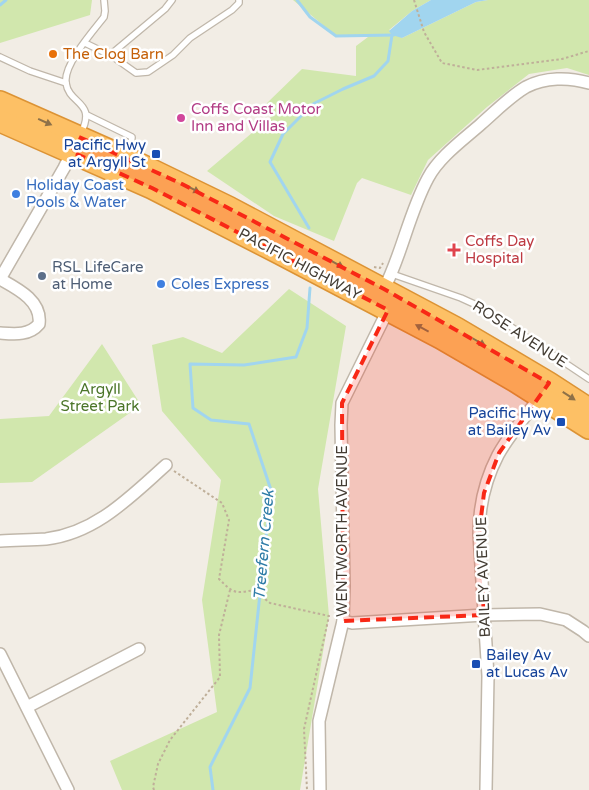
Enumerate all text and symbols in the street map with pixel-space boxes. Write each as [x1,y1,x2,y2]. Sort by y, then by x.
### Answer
place label: The Clog Barn [63,45,164,63]
marker: The Clog Barn [47,48,59,60]
place label: Coffs Coast Motor Inn and Villas [191,100,322,135]
marker: Coffs Coast Motor Inn and Villas [175,112,187,124]
one-way arrow [38,118,52,126]
place label: Pacific Hwy at Argyll St [64,136,146,171]
marker: Pacific Hwy at Argyll St [150,148,162,160]
place label: Holiday Coast Pools & Water [26,176,127,211]
one-way arrow [185,185,200,193]
marker: Holiday Coast Pools & Water [10,188,22,200]
street label: PACIFIC HIGHWAY [236,224,365,304]
place label: Coffs Day Hospital [465,232,534,267]
marker: Coffs Day Hospital [447,243,461,257]
place label: RSL LifeCare at Home [52,258,143,293]
one-way arrow [329,260,344,268]
marker: RSL LifeCare at Home [36,270,48,282]
place label: Coles Express [171,275,269,293]
marker: Coles Express [155,278,167,290]
street label: ROSE AVENUE [469,297,571,371]
one-way arrow [415,324,430,332]
one-way arrow [473,337,486,346]
park label: Argyll Street Park [61,380,139,415]
one-way arrow [562,391,576,401]
place label: Pacific Hwy at Bailey Av [468,404,551,439]
marker: Pacific Hwy at Bailey Av [555,416,567,428]
street label: WENTWORTH AVENUE [333,445,351,617]
water label: Treefern Creek [249,487,279,601]
street label: BAILEY AVENUE [472,516,494,638]
place label: Bailey Av at Lucas Av [486,646,568,681]
marker: Bailey Av at Lucas Av [470,658,482,670]

